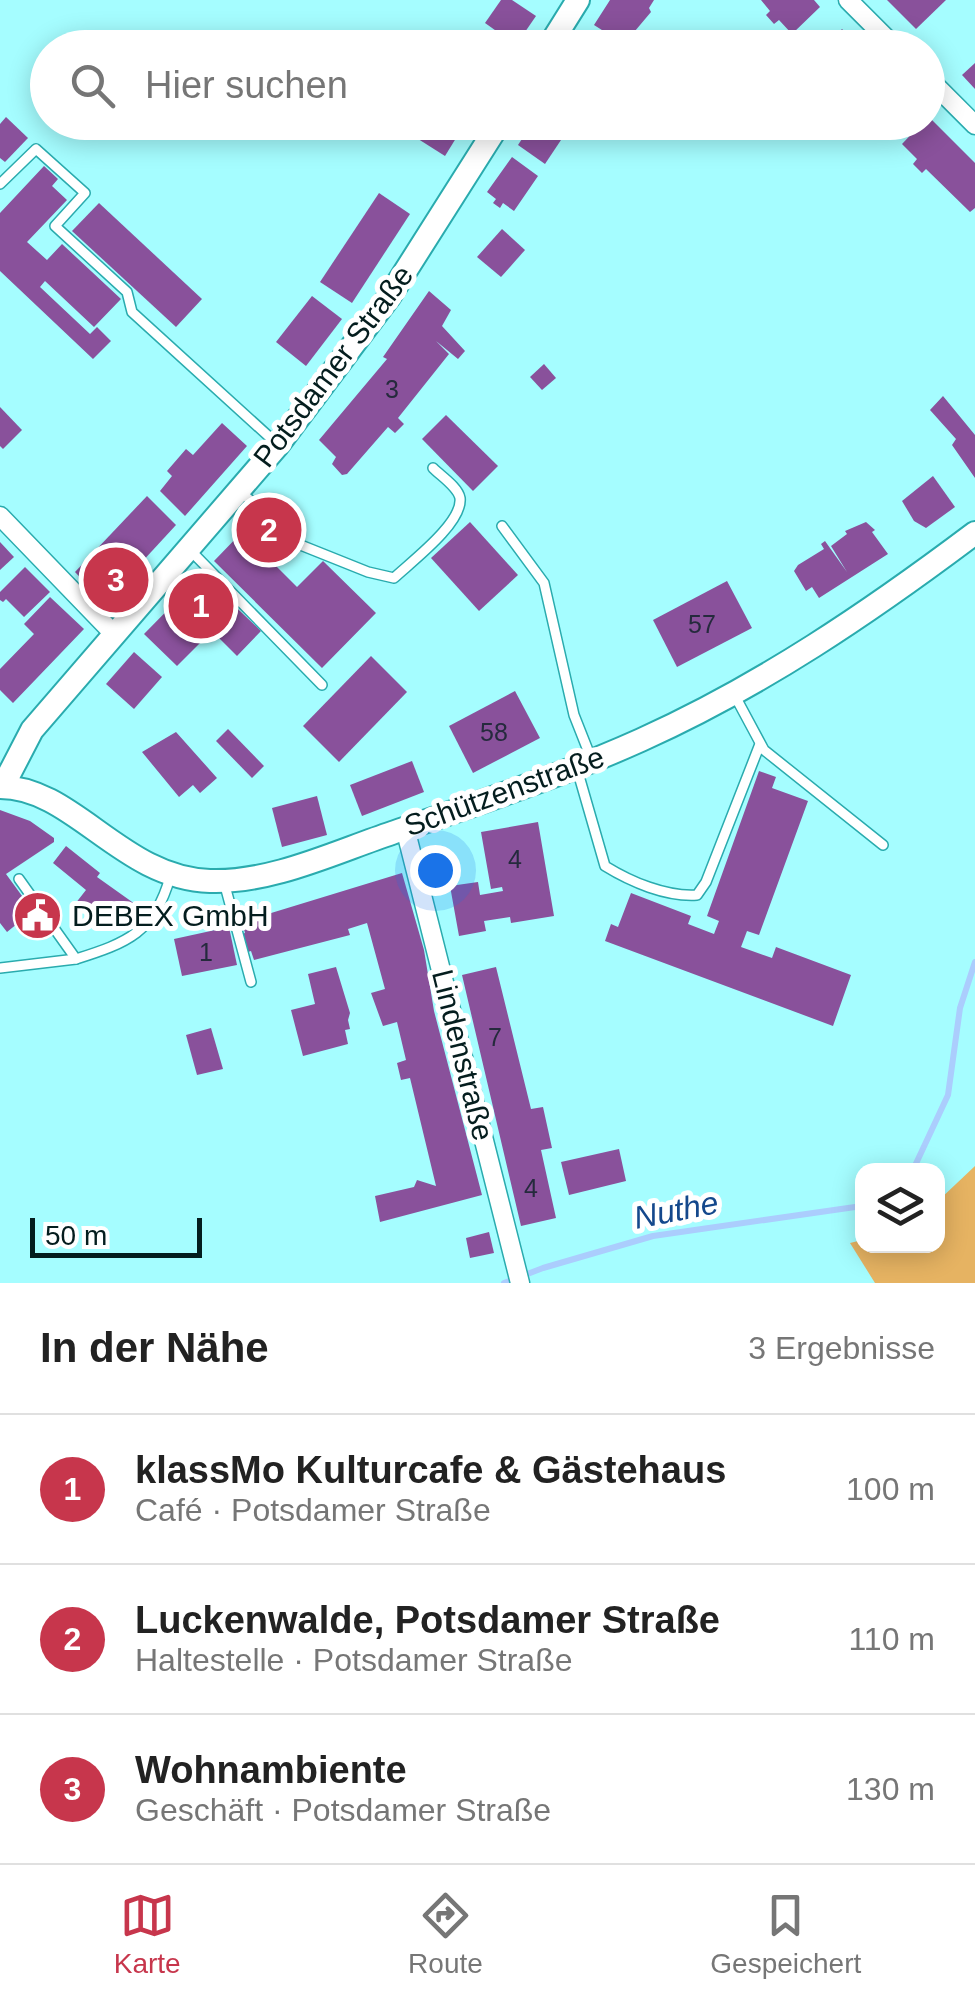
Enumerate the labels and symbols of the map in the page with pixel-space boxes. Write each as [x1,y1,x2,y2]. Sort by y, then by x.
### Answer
street label: Potsdamer Straße [247,259,419,473]
house number: 3 [385,375,399,403]
pin: 2 [236,492,302,568]
pin: 3 [84,542,148,618]
pin: 1 [168,568,234,644]
house number: 57 [688,610,716,638]
house number: 58 [480,718,508,746]
street label: Schützenstraße [400,740,608,842]
your location [410,845,461,896]
house number: 4 [508,845,522,873]
public building icon: DEBEX GmbH [11,889,63,941]
place label: DEBEX GmbH [72,899,269,932]
house number: 1 [199,938,213,966]
street label: Lindenstraße [426,966,500,1144]
house number: 7 [488,1023,502,1051]
house number: 4 [524,1174,538,1202]
water label: Nuthe [631,1184,721,1236]
scale bar [30,1213,202,1258]

